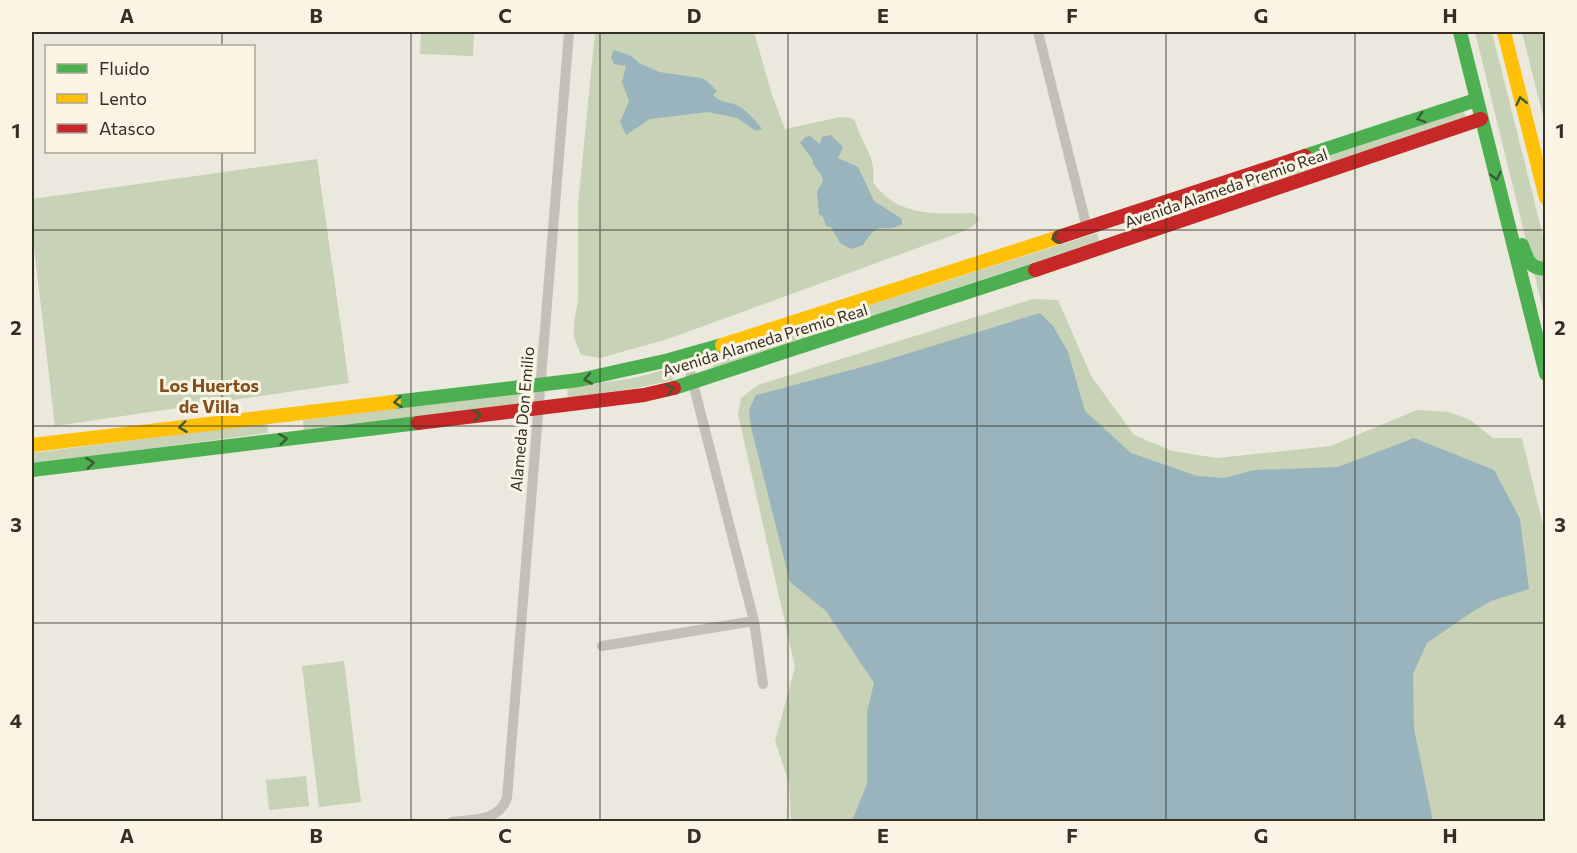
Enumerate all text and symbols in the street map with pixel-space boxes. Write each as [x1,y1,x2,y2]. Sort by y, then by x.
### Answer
text: A [120,3,134,27]
text: B [309,3,323,27]
text: C [498,3,512,27]
text: D [687,3,701,27]
text: E [877,3,889,27]
text: F [1066,3,1078,27]
text: G [1254,3,1268,27]
text: H [1443,3,1458,27]
legend [45,45,255,153]
text: Fluido [99,57,150,79]
text: Lento [99,87,147,109]
one-way arrow [1516,96,1529,106]
one-way arrow [1416,111,1427,123]
text: Atasco [99,117,155,139]
text: 1 [11,118,21,142]
text: 1 [1555,118,1565,142]
street label: Avenida Alameda Premio Real [1122,144,1330,231]
one-way arrow [1489,170,1501,181]
one-way arrow [1051,231,1062,243]
street label: Avenida Alameda Premio Real [660,299,870,380]
text: 2 [10,315,22,339]
text: 2 [1554,315,1566,339]
street label: Alameda Don Emilio [506,346,537,492]
one-way arrow [583,372,593,385]
district label: Los Huertos de Villa [159,374,259,417]
one-way arrow [664,383,674,396]
one-way arrow [393,395,402,407]
one-way arrow [472,409,481,422]
one-way arrow [179,420,188,433]
one-way arrow [279,434,288,446]
one-way arrow [85,457,94,469]
text: 3 [10,512,22,536]
text: 3 [1554,512,1566,536]
text: 4 [10,708,22,732]
text: 4 [1554,708,1566,732]
text: A [120,823,134,847]
text: B [309,823,323,847]
text: C [498,823,512,847]
text: D [687,823,701,847]
text: E [877,823,889,847]
text: F [1066,823,1078,847]
text: G [1254,823,1268,847]
text: H [1443,823,1458,847]

